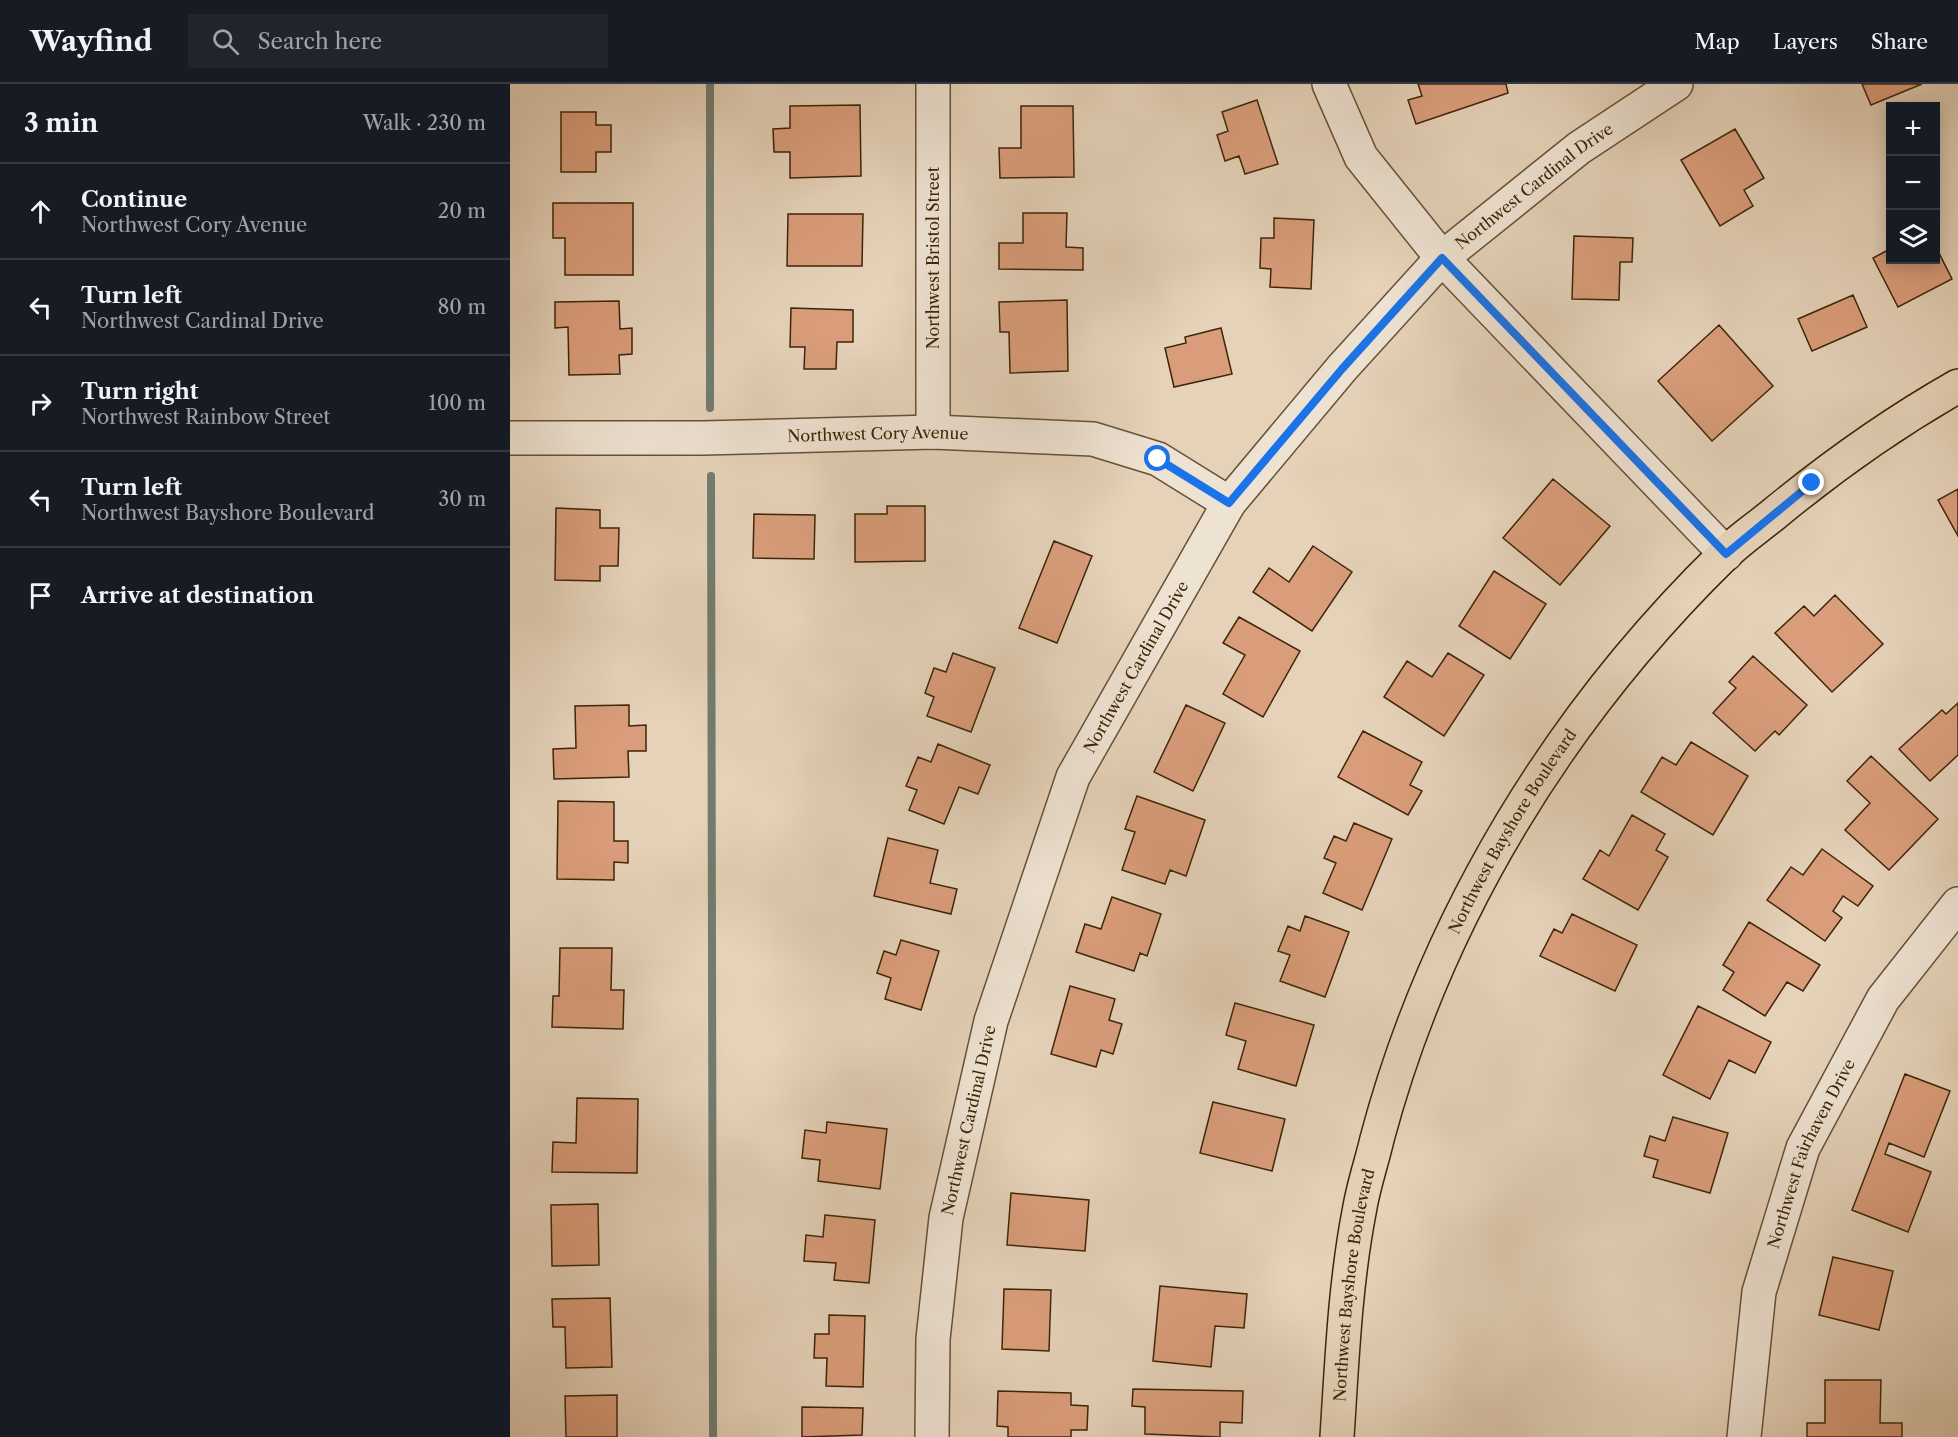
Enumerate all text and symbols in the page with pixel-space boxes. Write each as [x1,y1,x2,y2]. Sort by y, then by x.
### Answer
search box [188,14,608,68]
text: Wayfind [30,24,152,58]
icon: search [209,25,242,58]
text: Search here [257,28,382,55]
text: Map [1695,29,1740,54]
text: Layers [1773,29,1838,54]
text: Share [1871,29,1928,54]
map controls [1886,102,1940,264]
button: + [1886,102,1940,156]
text: 3 min [24,107,98,139]
text: Walk · 230 m [363,111,486,135]
street label: Northwest Cardinal Drive [1451,119,1616,253]
button: − [1886,156,1940,210]
street label: Northwest Bristol Street [923,166,943,349]
text: Continue [81,186,187,213]
icon: ahead [24,195,57,228]
text: 20 m [438,199,486,223]
button: layers [1886,210,1940,264]
text: Northwest Cory Avenue [81,213,307,237]
text: Turn left [81,282,182,309]
icon: left [24,291,57,324]
text: 80 m [438,295,486,319]
text: Northwest Cardinal Drive [81,309,324,333]
text: Turn right [81,378,199,405]
icon: right [24,387,57,420]
text: 100 m [428,391,486,415]
text: Northwest Rainbow Street [81,405,330,429]
street label: Northwest Cory Avenue [787,422,969,446]
route start [1144,445,1170,471]
route end [1798,469,1824,495]
text: Turn left [81,474,182,501]
icon: left [24,483,57,516]
text: 30 m [438,487,486,511]
text: Northwest Bayshore Boulevard [81,501,374,525]
street label: Northwest Cardinal Drive [1079,577,1193,756]
icon: arrive [24,579,57,612]
text: Arrive at destination [81,582,314,609]
street label: Northwest Bayshore Boulevard [1444,725,1581,937]
street label: Northwest Cardinal Drive [937,1023,1000,1217]
street label: Northwest Fairhaven Drive [1763,1055,1859,1251]
street label: Northwest Bayshore Boulevard [1329,1166,1379,1402]

